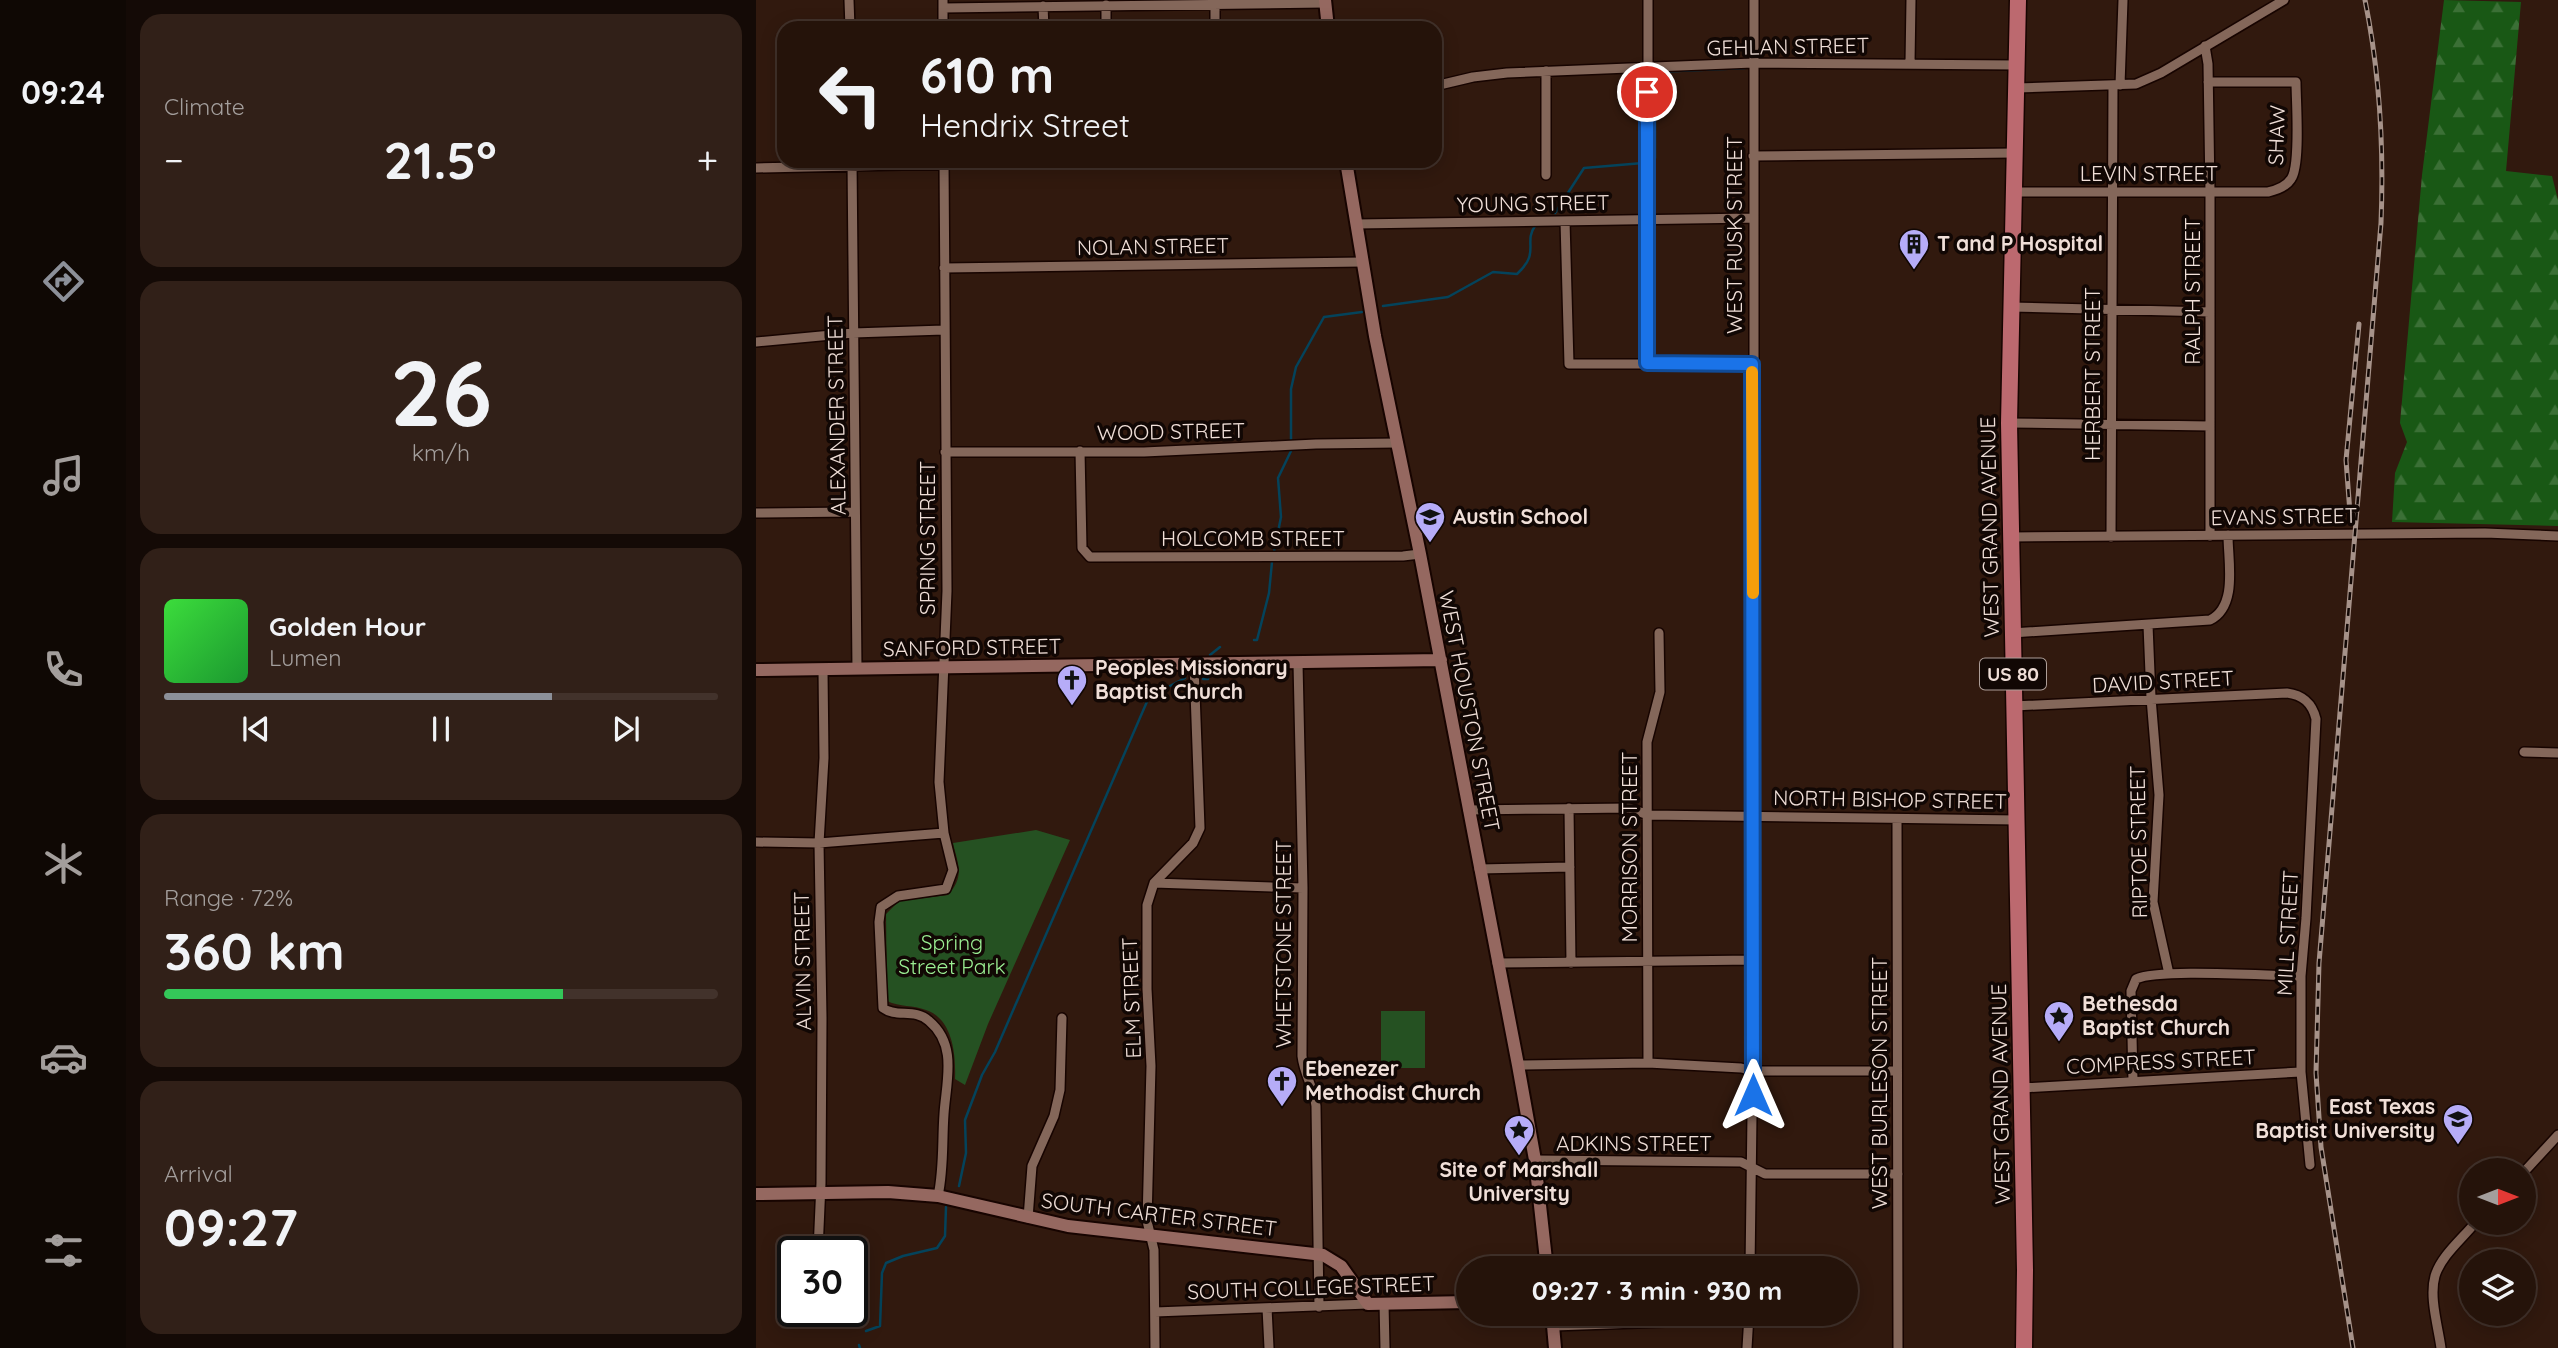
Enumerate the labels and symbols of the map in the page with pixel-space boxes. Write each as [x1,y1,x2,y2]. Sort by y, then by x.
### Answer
street label: GEHLAN STREET [1707,32,1869,60]
pin [1617,62,1677,122]
street label: SHAW [2262,104,2290,166]
street label: WEST RUSK STREET [1721,136,1747,334]
street label: LEVIN STREET [2080,160,2218,186]
street label: YOUNG STREET [1456,189,1610,217]
street label: RALPH STREET [2179,217,2205,365]
building icon: T and P Hospital [1897,227,1931,271]
place label: T and P Hospital [1937,230,2103,256]
street label: NOLAN STREET [1077,232,1229,260]
street label: HERBERT STREET [2079,287,2105,461]
street label: ALEXANDER STREET [821,315,851,515]
street label: WOOD STREET [1097,417,1245,445]
street label: WEST GRAND AVENUE [1974,417,2004,638]
street label: SPRING STREET [914,461,940,615]
school or university icon: Austin School [1413,500,1447,544]
street label: EVANS STREET [2210,502,2358,530]
place label: Austin School [1453,503,1588,529]
street label: HOLCOMB STREET [1161,525,1345,551]
street label: WEST HOUSTON STREET [1434,588,1506,833]
street label: SANFORD STREET [883,632,1061,662]
place label: Peoples Missionary Baptist Church [1095,654,1288,704]
road number: US 80 [1980,659,2046,690]
church icon: Peoples Missionary Baptist Church [1055,663,1089,707]
street label: DAVID STREET [2091,664,2234,698]
street label: MORRISON STREET [1616,752,1642,942]
street label: RIPTOE STREET [2124,765,2152,919]
street label: NORTH BISHOP STREET [1773,784,2007,814]
street label: WHETSTONE STREET [1270,840,1296,1048]
street label: MILL STREET [2271,869,2303,996]
street label: ALVIN STREET [788,891,816,1031]
park label: Spring Street Park [898,929,1006,979]
street label: ELM STREET [1116,937,1146,1059]
street label: WEST BURLESON STREET [1866,957,1892,1209]
street label: WEST GRAND AVENUE [1985,984,2015,1205]
place label: Bethesda Baptist Church [2082,990,2230,1040]
place icon: Bethesda Baptist Church [2042,999,2076,1043]
street label: COMPRESS STREET [2065,1043,2257,1079]
place label: Ebenezer Methodist Church [1305,1055,1481,1105]
position arrow [1716,1058,1790,1132]
church icon: Ebenezer Methodist Church [1265,1064,1299,1108]
place label: East Texas Baptist University [2255,1093,2435,1143]
school or university icon: East Texas Baptist University [2441,1102,2475,1146]
place icon: Site of Marshall University [1502,1113,1536,1157]
street label: ADKINS STREET [1556,1130,1712,1156]
place label: Site of Marshall University [1440,1156,1598,1206]
north arrow [2459,1158,2536,1236]
street label: SOUTH CARTER STREET [1040,1187,1278,1241]
speed limit sign: 30 [777,1236,868,1327]
street label: SOUTH COLLEGE STREET [1187,1270,1435,1304]

